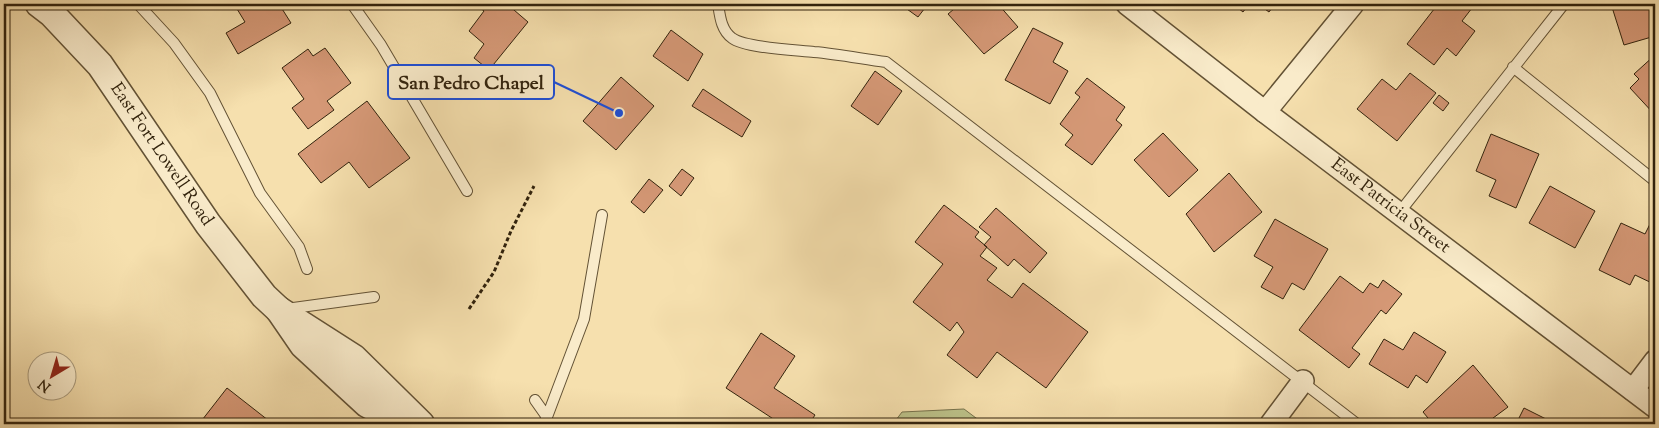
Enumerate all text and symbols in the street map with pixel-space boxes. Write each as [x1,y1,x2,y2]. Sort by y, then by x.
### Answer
callout: San Pedro Chapel [388,65,554,99]
text: San Pedro Chapel [398,71,545,98]
street label: East Fort Lowell Road [103,78,219,232]
street label: East Patricia Street [1325,153,1455,260]
north arrow [28,350,78,400]
text: N [35,373,56,396]

